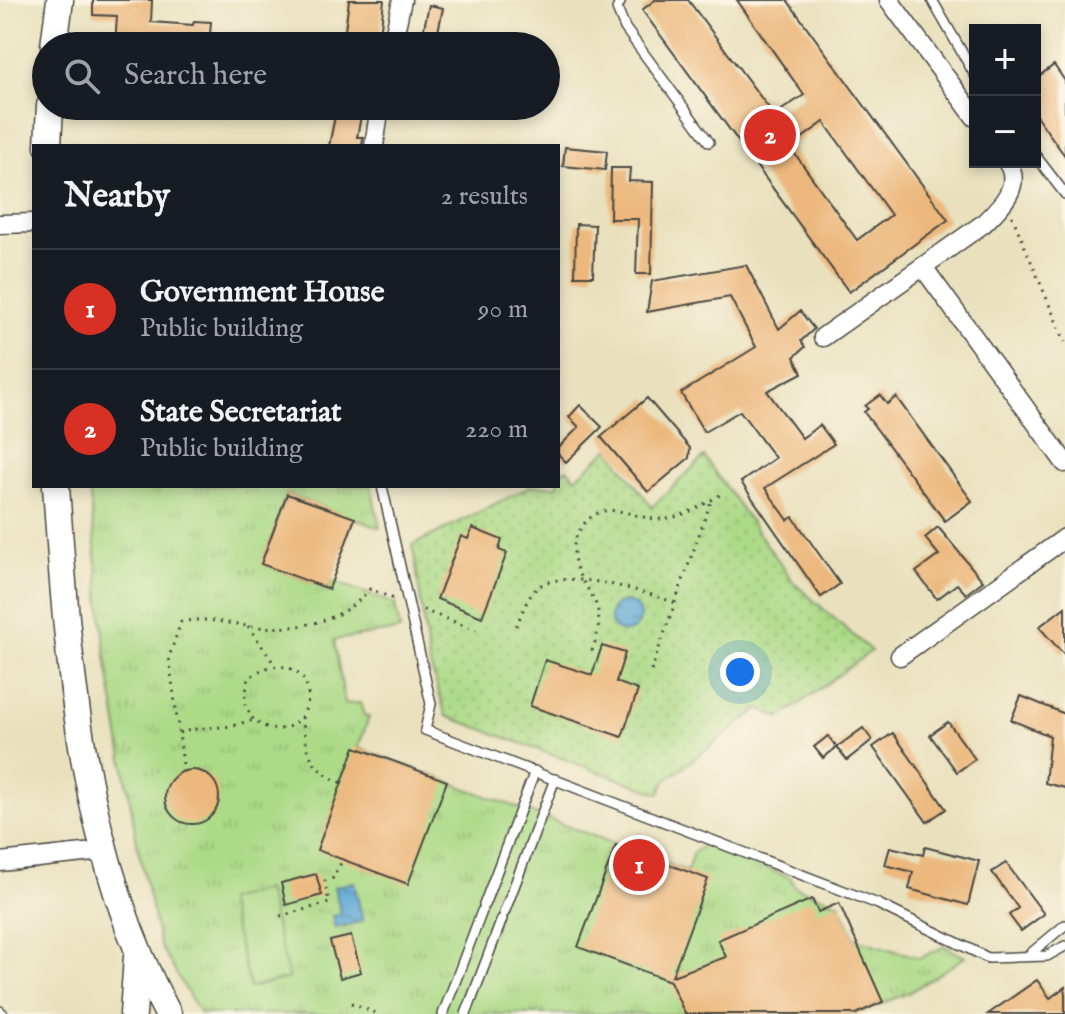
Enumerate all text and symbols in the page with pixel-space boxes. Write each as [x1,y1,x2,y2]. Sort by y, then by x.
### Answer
map controls [969,24,1041,168]
button: + [969,24,1041,96]
search box [32,32,560,120]
icon: search [60,54,104,98]
text: Search here [124,57,267,95]
button: − [969,96,1041,168]
pin: 2 [744,105,796,165]
text: Nearby [64,175,170,218]
text: 2 results [441,180,528,213]
text: Government House [140,274,384,312]
text: 1 [85,293,95,326]
text: 90 m [478,293,528,326]
text: Public building [140,312,303,345]
text: State Secretariat [140,394,342,432]
text: 2 [84,413,96,446]
text: 220 m [465,413,528,446]
text: Public building [140,432,303,465]
your location [720,652,760,692]
pin: 1 [613,835,665,895]

